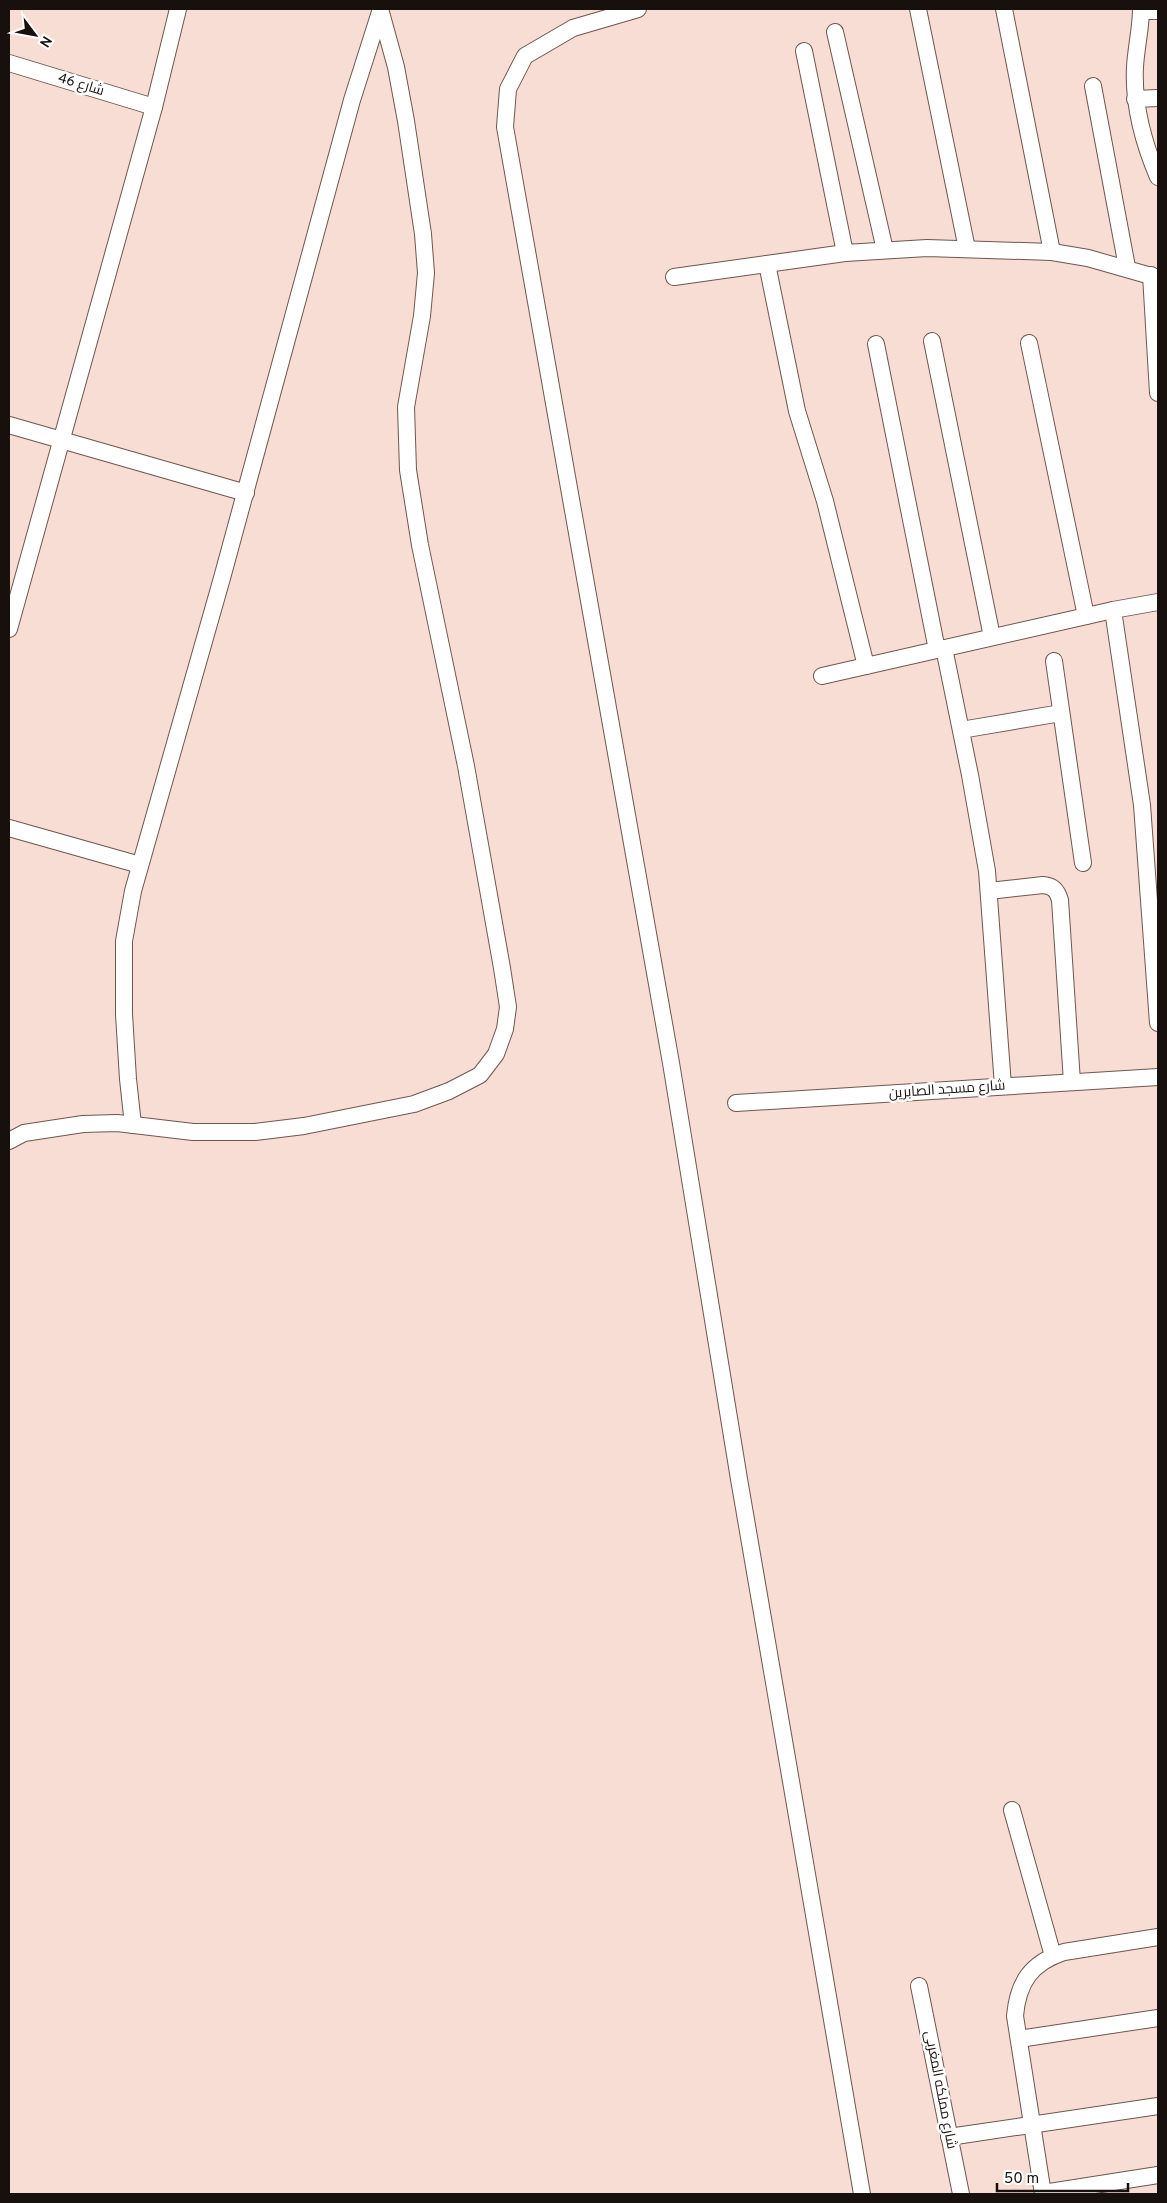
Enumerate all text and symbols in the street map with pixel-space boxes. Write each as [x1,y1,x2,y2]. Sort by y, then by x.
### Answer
north arrow [10,10,60,60]
text: N [35,32,55,50]
street label: شارع 46 [56,70,106,100]
street label: شارع مسجد الصابرين [888,1077,1006,1103]
street label: شارع مملكه المغربى [920,2029,960,2151]
scale bar [997,2160,1128,2192]
text: 50 m [1004,2170,1039,2189]

